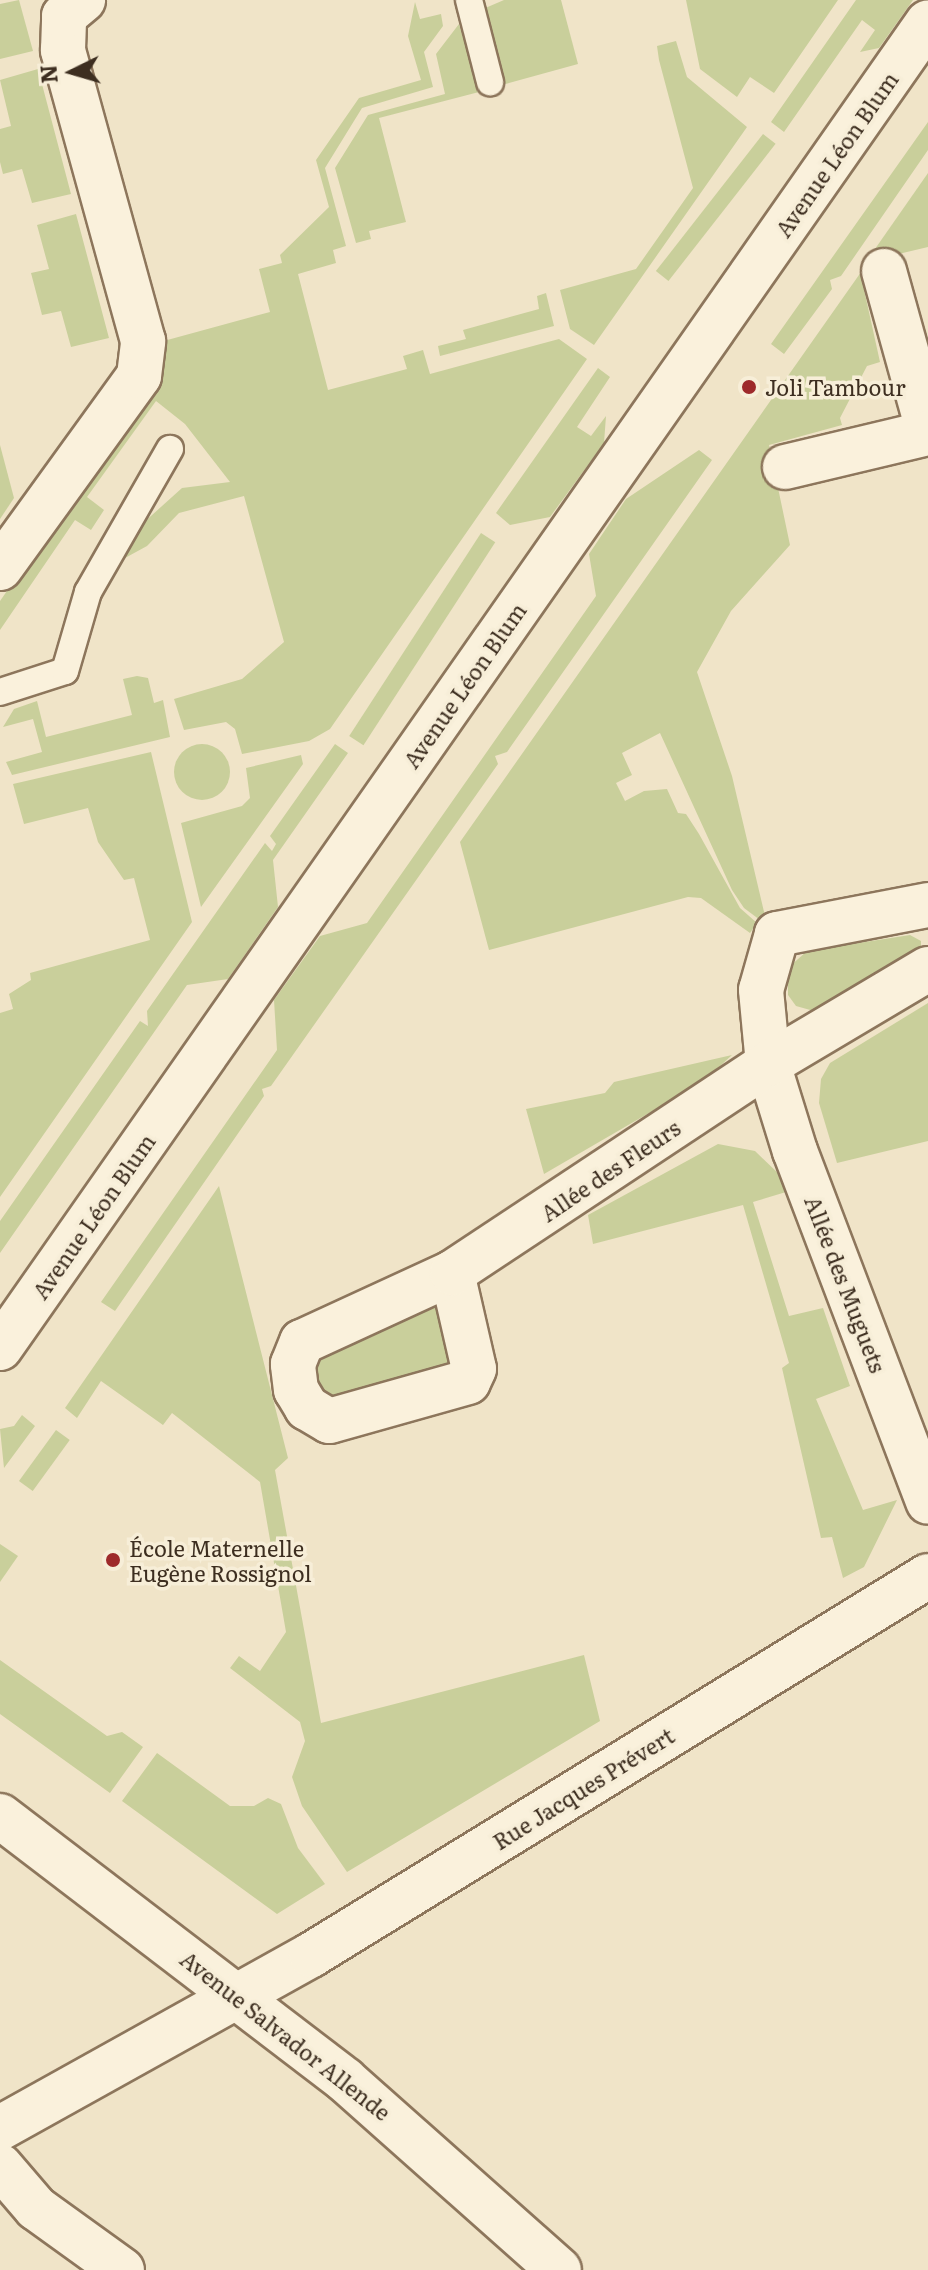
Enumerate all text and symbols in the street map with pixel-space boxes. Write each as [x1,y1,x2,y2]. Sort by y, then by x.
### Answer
north arrow [32,32,112,112]
text: N [30,63,65,85]
street label: Avenue Léon Blum [769,66,903,242]
place label: Joli Tambour [765,374,906,400]
marker: Joli Tambour [740,378,758,396]
street label: Avenue Léon Blum [397,597,531,773]
street label: Allée des Fleurs [535,1114,685,1226]
street label: Avenue Léon Blum [26,1128,160,1304]
street label: Allée des Muguets [800,1192,892,1376]
place label: École Maternelle Eugène Rossignol [129,1534,312,1586]
marker: École Maternelle Eugène Rossignol [104,1551,122,1569]
street label: Rue Jacques Prévert [488,1722,678,1854]
street label: Avenue Salvador Allende [176,1945,396,2125]

